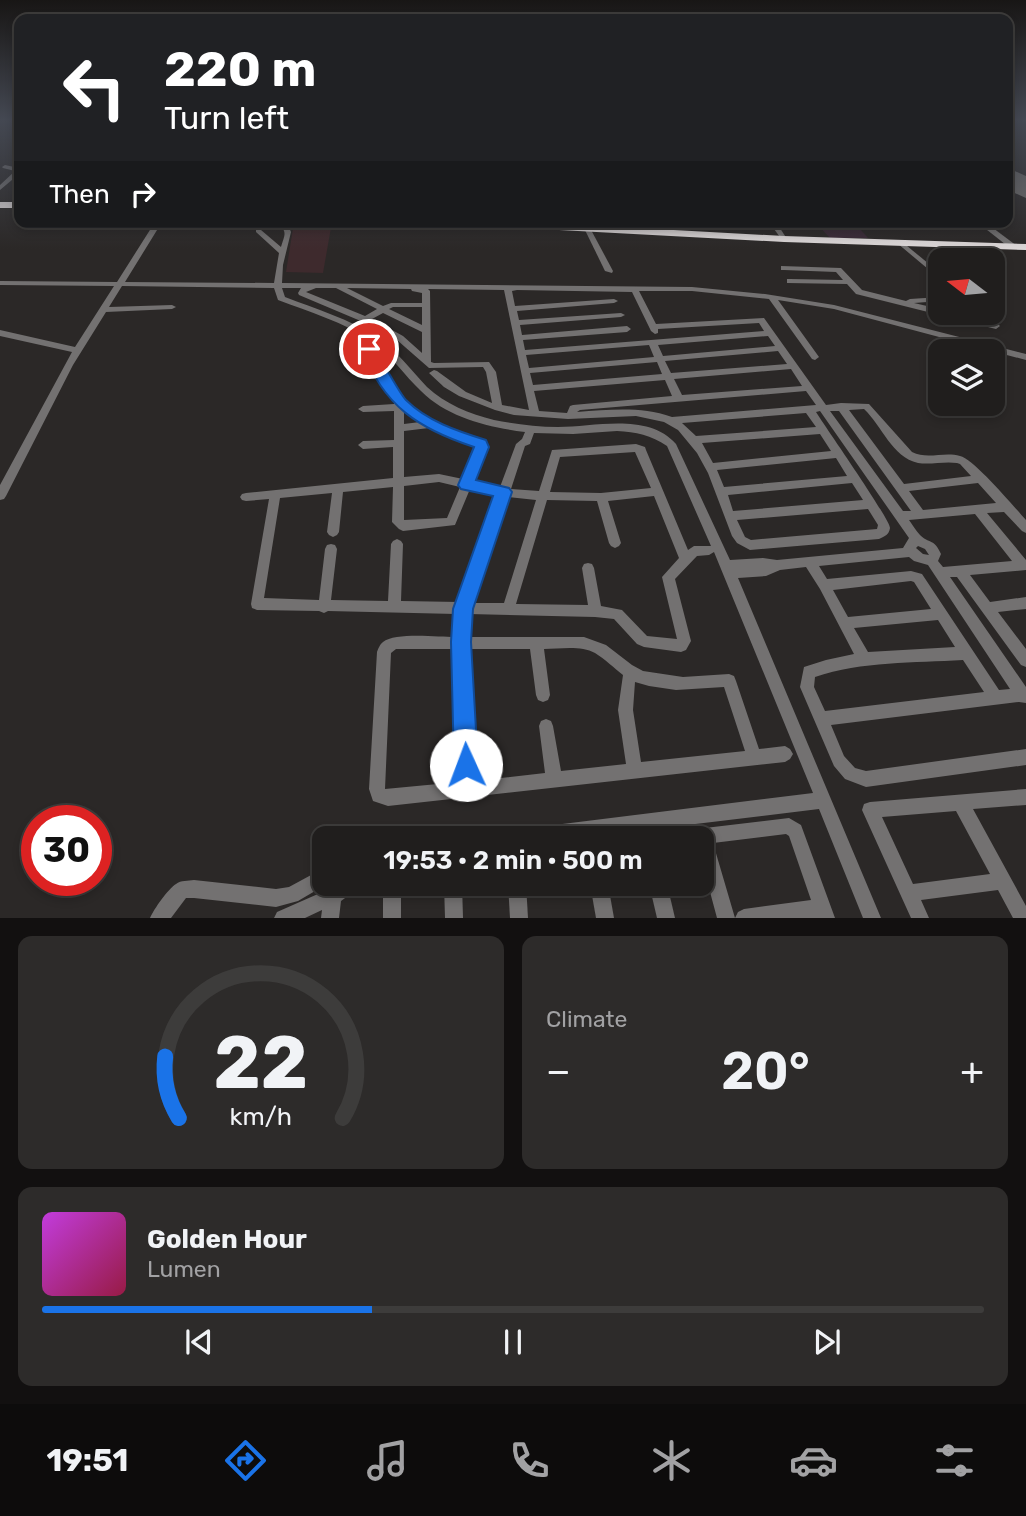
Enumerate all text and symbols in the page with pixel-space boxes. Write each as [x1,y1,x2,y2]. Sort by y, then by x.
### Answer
text: 220 m [164,40,316,98]
icon: left [49,42,140,133]
text: Turn left [164,99,289,137]
icon: right [124,175,162,213]
text: Then [49,179,110,210]
north arrow [928,248,1004,326]
map controls [928,248,1005,416]
pin [339,319,399,379]
icon: arrive [350,330,388,368]
button: layers [928,339,1005,416]
position arrow [429,728,503,802]
speed limit sign: 30 [21,805,112,896]
text: 19:53 · 2 min · 500 m [383,845,643,876]
text: Climate [546,1005,627,1033]
text: 22 [214,1021,308,1107]
text: 20° [721,1040,810,1102]
text: − [546,1048,571,1094]
text: + [960,1048,984,1094]
text: km/h [230,1102,292,1131]
text: Golden Hour [147,1224,307,1255]
text: Lumen [147,1255,221,1283]
icon: previous [180,1323,218,1361]
icon: pause [494,1323,532,1361]
icon: next [808,1323,846,1361]
icon: directions [221,1436,270,1485]
icon: music [363,1436,412,1485]
icon: phone [505,1436,554,1485]
icon: climate [647,1436,696,1485]
icon: car [789,1436,838,1485]
icon: filters [930,1436,979,1485]
text: 19:51 [46,1441,129,1479]

